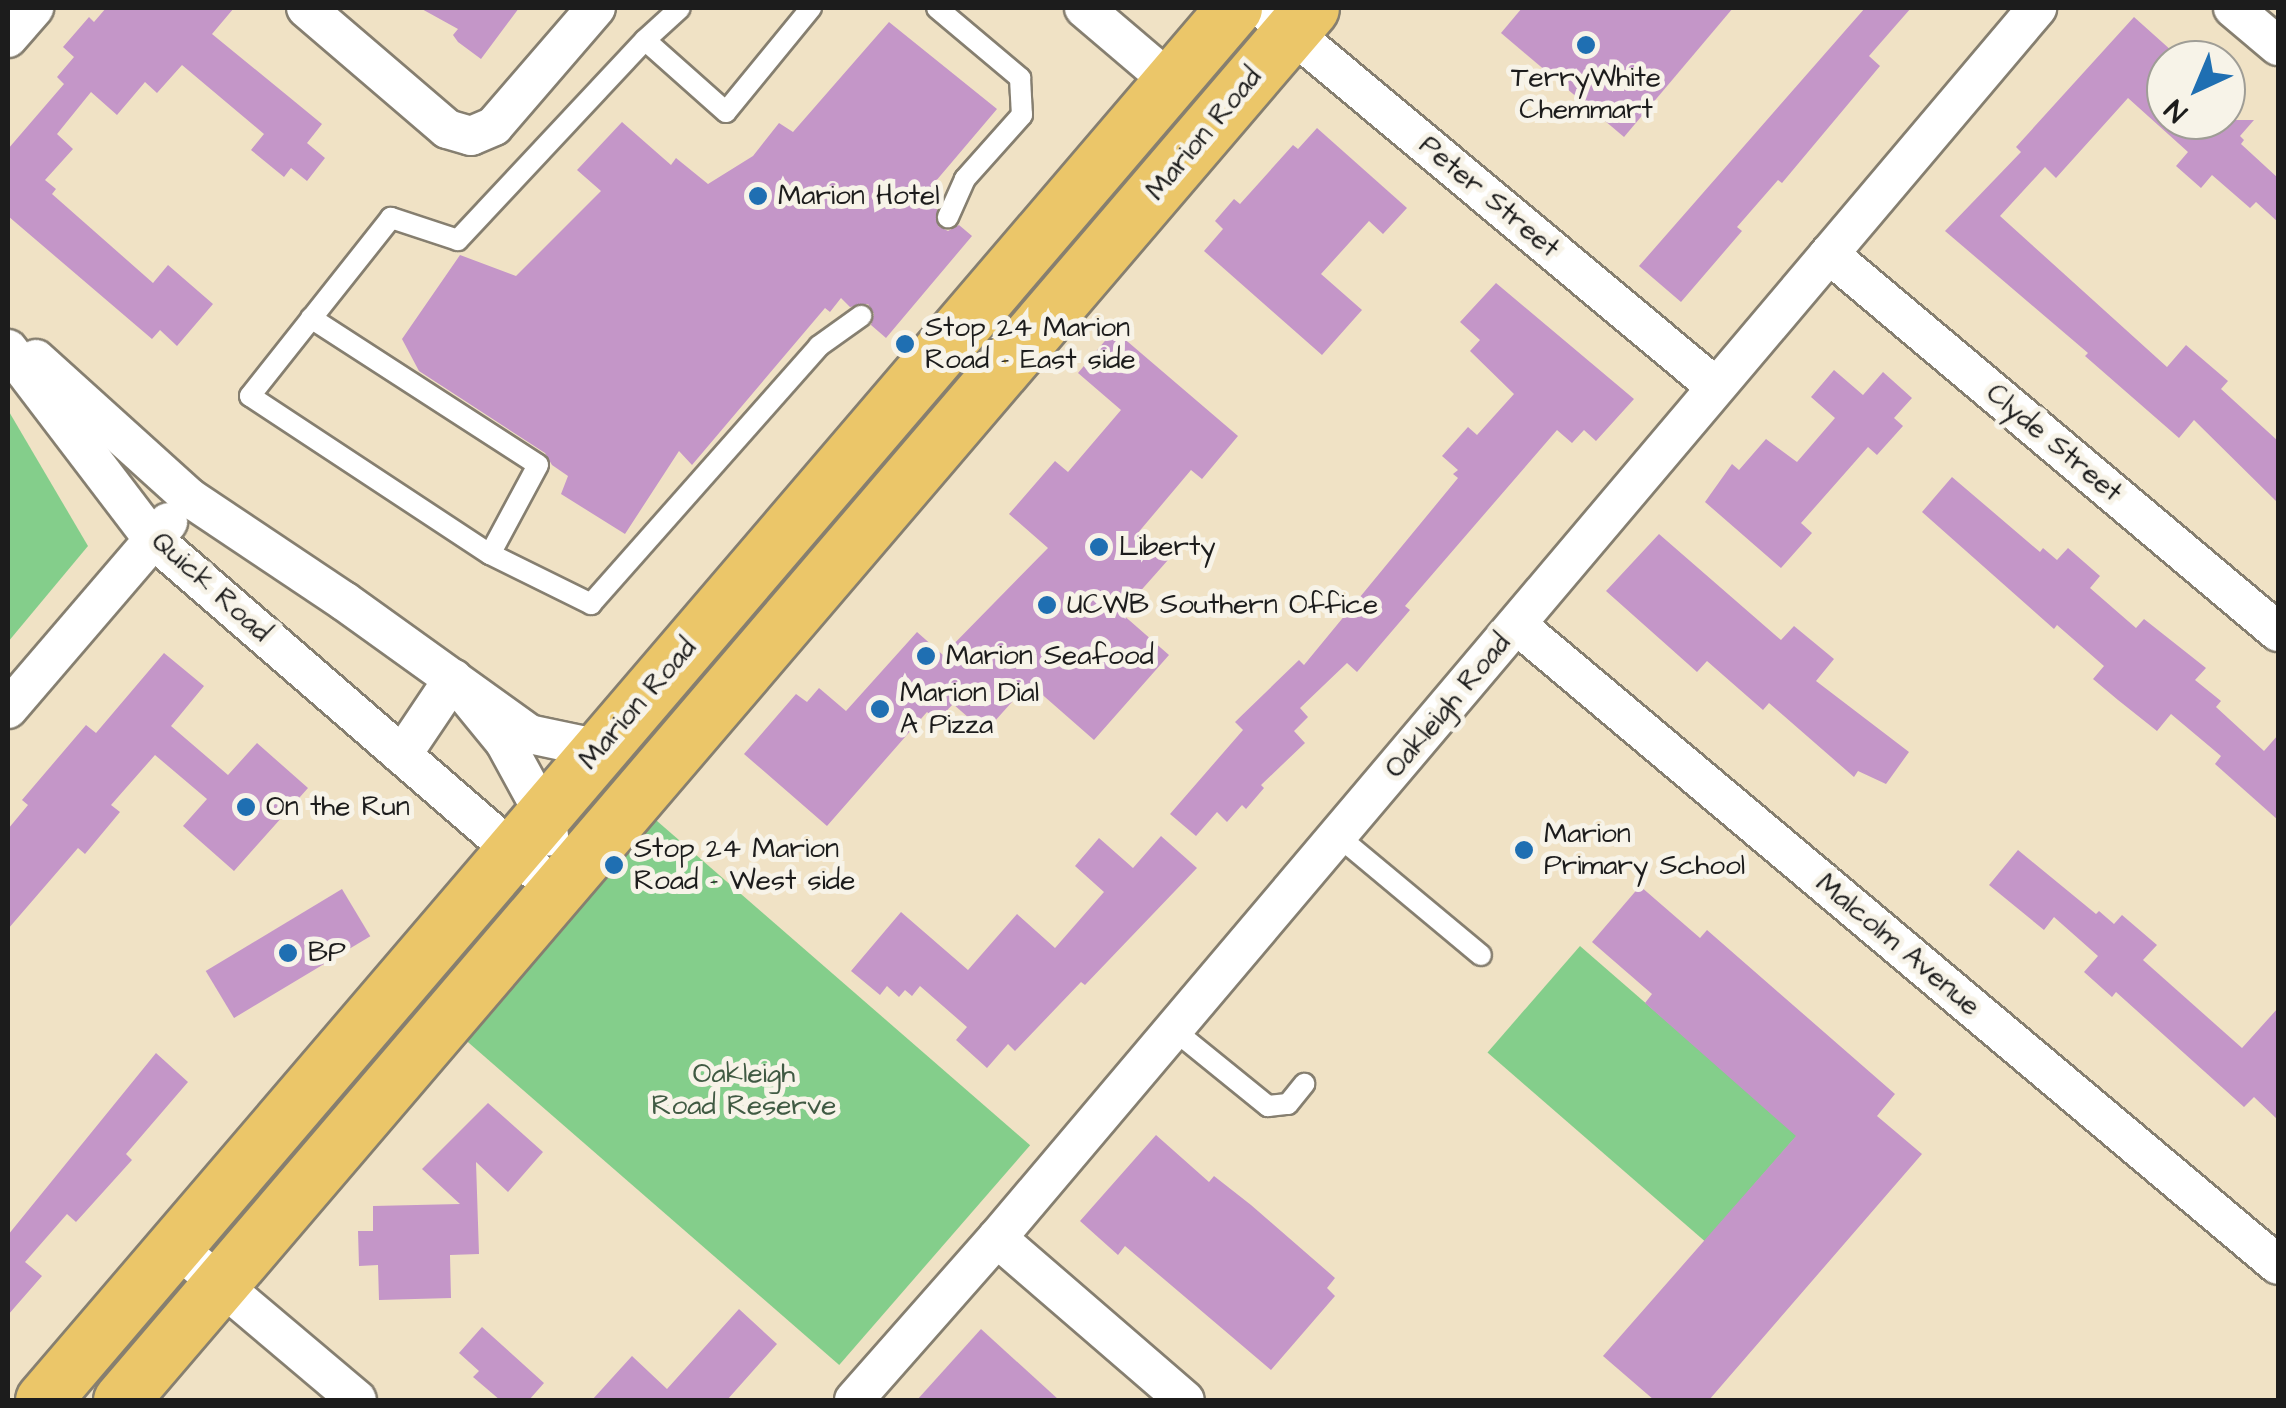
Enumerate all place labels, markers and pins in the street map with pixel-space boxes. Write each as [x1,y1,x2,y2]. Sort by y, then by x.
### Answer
marker: TerryWhite Chemmart [1575,34,1597,56]
place label: TerryWhite Chemmart [1511,61,1661,127]
place label: Marion Hotel [778,179,940,213]
marker: Marion Hotel [747,185,769,207]
place label: Stop 24 Marion Road - East side [925,311,1136,377]
marker: Stop 24 Marion Road - East side [894,333,916,355]
place label: Liberty [1119,530,1216,564]
marker: Liberty [1088,536,1110,558]
place label: UCWB Southern Office [1067,588,1378,622]
marker: UCWB Southern Office [1036,594,1058,616]
place label: Marion Seafood [946,639,1154,673]
marker: Marion Seafood [915,645,937,667]
place label: Marion Dial A Pizza [900,676,1039,742]
marker: Marion Dial A Pizza [869,698,891,720]
place label: On the Run [266,790,410,824]
marker: On the Run [235,796,257,818]
place label: Marion Primary School [1544,817,1745,883]
place label: Stop 24 Marion Road - West side [634,832,855,898]
marker: Marion Primary School [1513,839,1535,861]
marker: Stop 24 Marion Road - West side [603,854,625,876]
place label: BP [308,936,346,970]
marker: BP [277,942,299,964]

